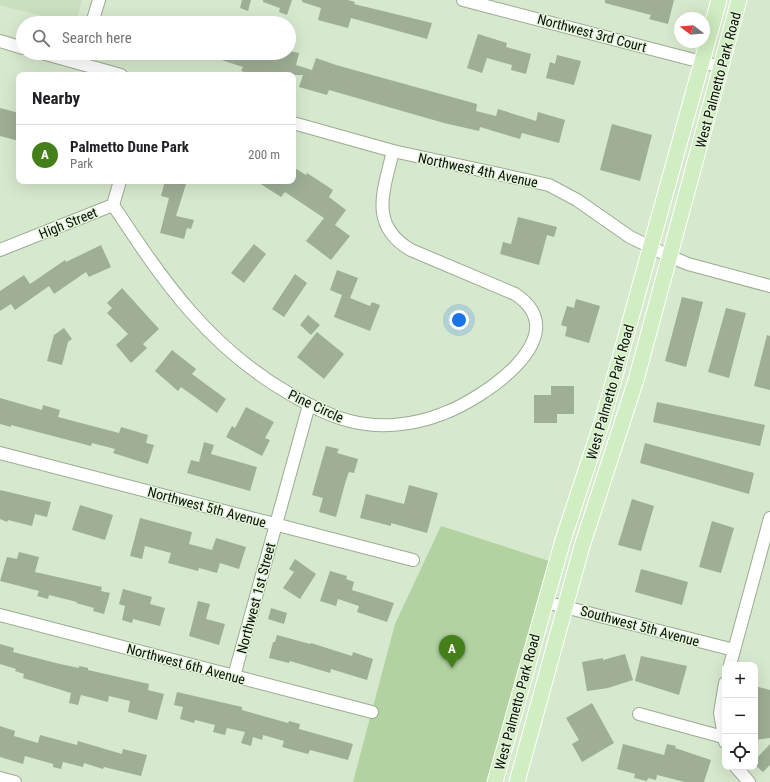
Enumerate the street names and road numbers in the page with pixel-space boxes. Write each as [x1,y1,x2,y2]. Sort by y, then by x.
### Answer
street label: West Palmetto Park Road [692,10,744,150]
street label: Northwest 3rd Court [536,11,648,55]
street label: Northwest 4th Avenue [417,149,540,191]
street label: High Street [36,204,100,242]
street label: West Palmetto Park Road [583,322,637,462]
street label: Pine Circle [286,386,347,426]
street label: Northwest 5th Avenue [146,483,268,531]
street label: Northwest 1st Street [234,541,278,655]
street label: Southwest 5th Avenue [579,602,702,650]
street label: West Palmetto Park Road [491,632,543,772]
street label: Northwest 6th Avenue [125,640,247,688]

